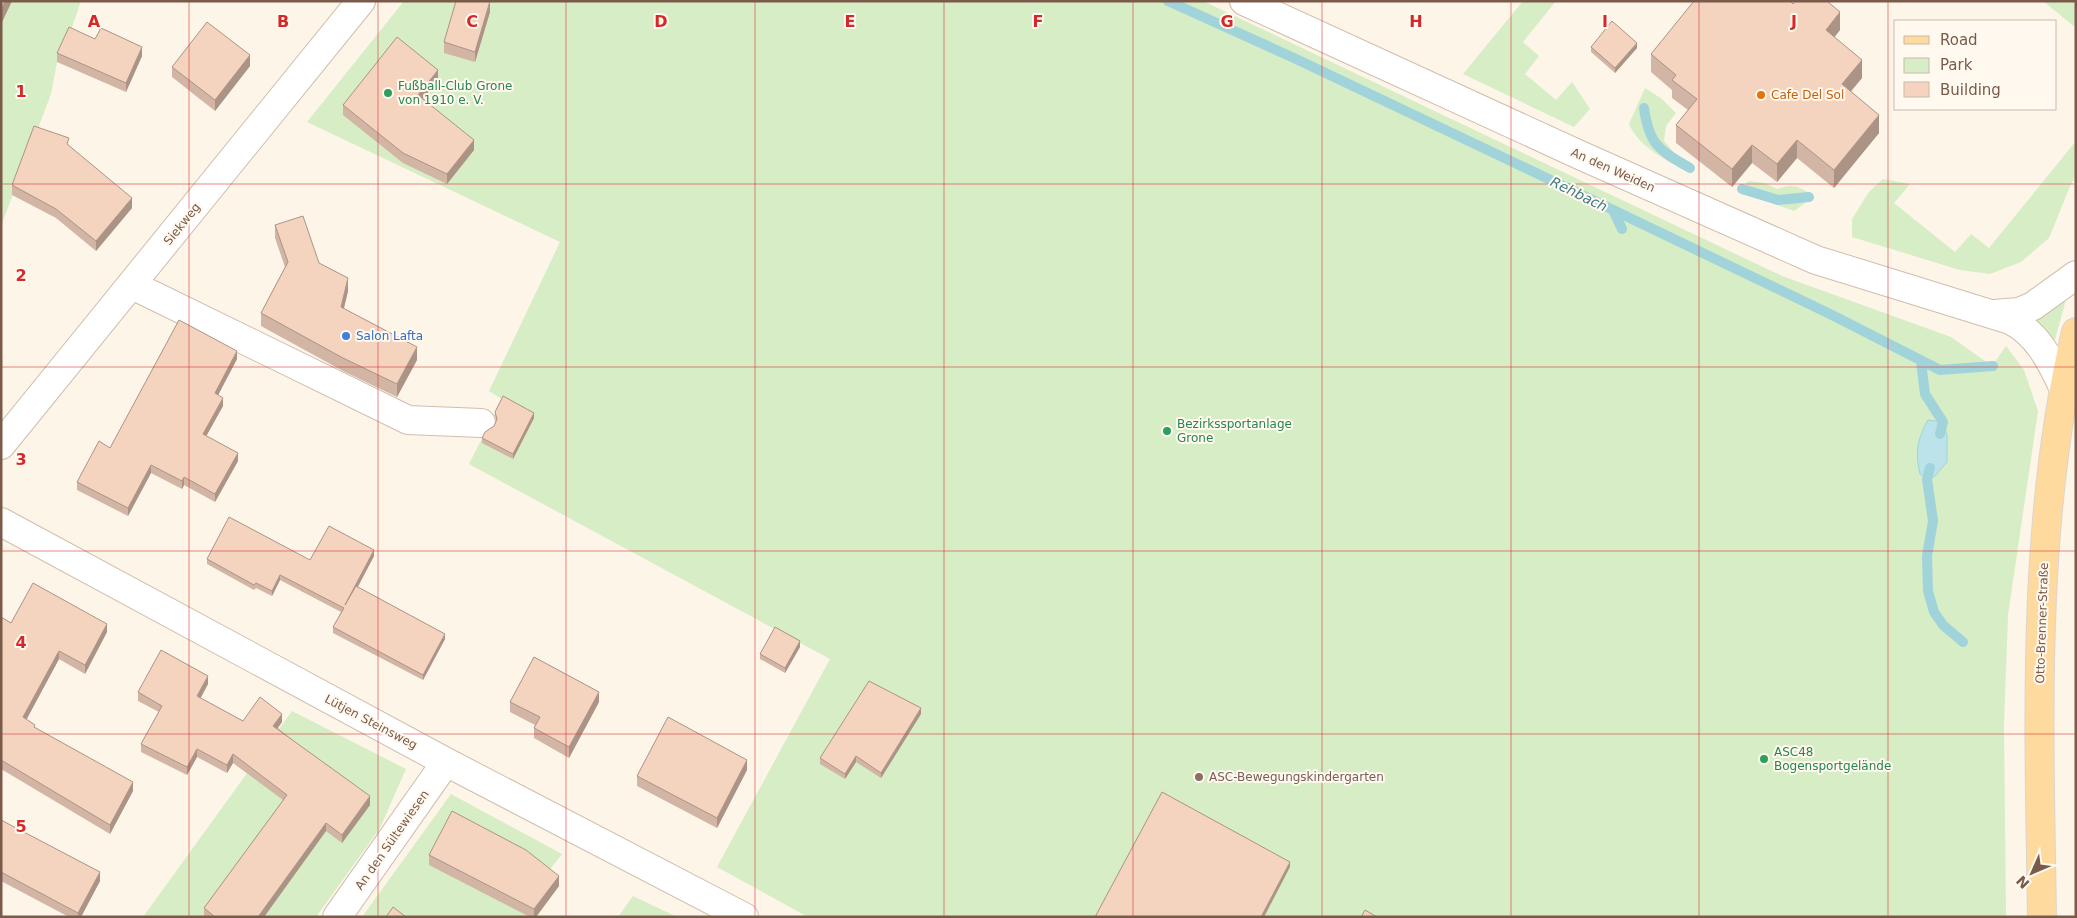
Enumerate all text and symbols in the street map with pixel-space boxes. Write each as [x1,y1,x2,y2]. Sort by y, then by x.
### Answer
text: A [88,12,101,31]
text: B [277,12,289,31]
text: C [466,12,478,31]
text: D [654,12,668,31]
text: E [845,12,855,31]
text: F [1033,12,1043,31]
text: G [1220,12,1234,31]
text: H [1409,12,1423,31]
text: I [1602,12,1608,31]
text: J [1790,12,1797,31]
legend [1894,20,2057,110]
text: Road [1940,31,1978,49]
text: Park [1940,56,1973,74]
place label: Fußball-Club Grone von 1910 e. V. [398,79,512,107]
text: Building [1940,81,2001,99]
text: 1 [15,82,27,101]
marker: Fußball-Club Grone von 1910 e. V. [382,87,394,99]
place label: Cafe Del Sol [1771,88,1844,102]
marker: Cafe Del Sol [1755,89,1767,101]
street label: An den Weiden [1569,145,1657,195]
water label: Rehbach [1548,173,1610,215]
street label: Siekweg [161,200,203,248]
text: 2 [15,266,27,285]
place label: Salon Lafta [356,329,423,343]
marker: Salon Lafta [340,330,352,342]
place label: Bezirkssportanlage Grone [1177,417,1292,445]
marker: Bezirkssportanlage Grone [1161,425,1173,437]
text: 3 [15,450,27,469]
street label: Otto-Brenner-Straße [2033,562,2051,684]
text: 4 [15,633,27,652]
street label: Lütjen Steinsweg [322,692,420,752]
place label: ASC48 Bogensportgelände [1774,745,1891,773]
marker: ASC48 Bogensportgelände [1758,753,1770,765]
place label: ASC-Bewegungskindergarten [1209,770,1384,784]
marker: ASC-Bewegungskindergarten [1193,771,1205,783]
street label: An den Sültewiesen [352,787,432,893]
text: 5 [15,817,27,836]
north arrow [2007,848,2057,898]
text: N [2013,872,2033,892]

